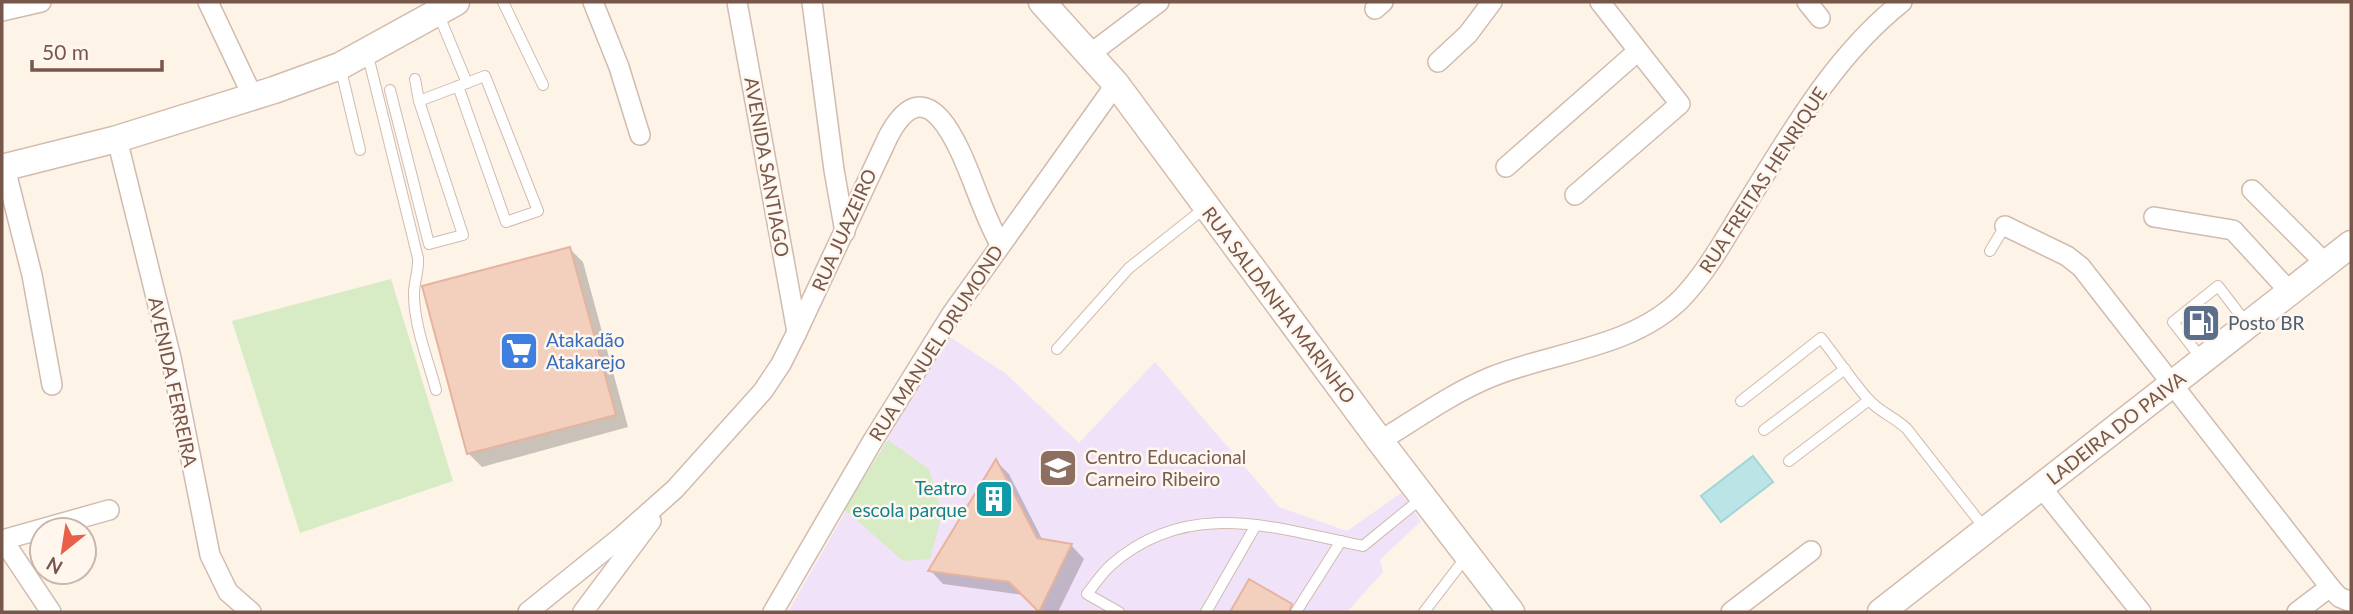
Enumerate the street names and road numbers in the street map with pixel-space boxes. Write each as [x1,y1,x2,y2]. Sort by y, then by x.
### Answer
street label: AVENIDA SANTIAGO [740,75,795,259]
street label: RUA FREITAS HENRIQUE [1694,83,1831,277]
street label: RUA JUAZEIRO [806,165,881,294]
street label: RUA SALDANHA MARINHO [1198,202,1361,408]
street label: RUA MANUEL DRUMOND [864,241,1007,445]
street label: AVENIDA FERREIRA [144,295,203,469]
street label: LADEIRA DO PAIVA [2042,366,2190,489]

